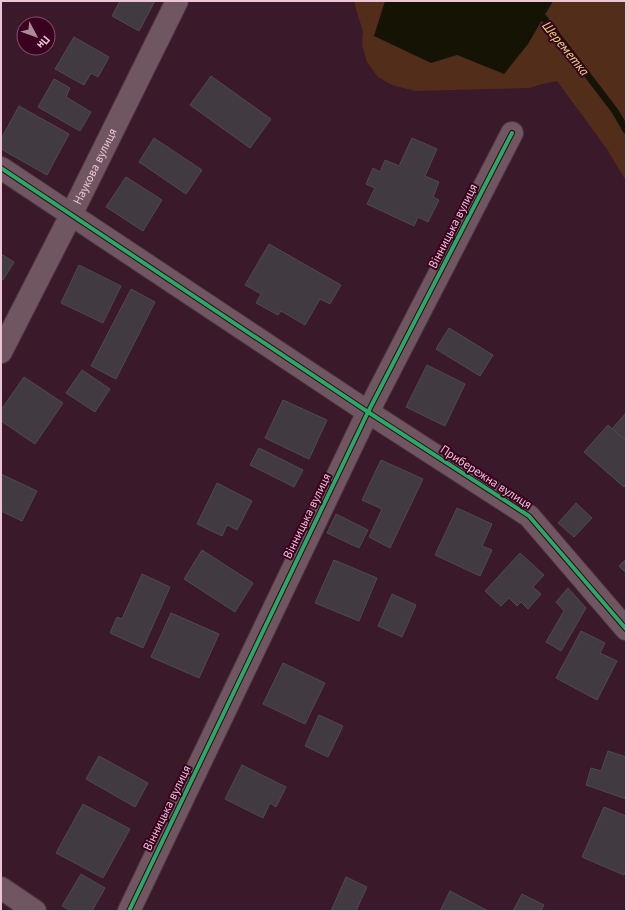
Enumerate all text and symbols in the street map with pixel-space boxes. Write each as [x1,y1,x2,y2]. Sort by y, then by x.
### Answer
north arrow [16,16,56,56]
water label: Шереметка [538,17,593,80]
text: Пн [34,33,53,52]
street label: Наукова вулиця [69,126,120,207]
street label: Вінницька вулиця [425,181,480,271]
street label: Прибережна вулиця [438,441,535,512]
street label: Вінницька вулиця [279,471,334,561]
street label: Вінницька вулиця [139,763,194,853]

